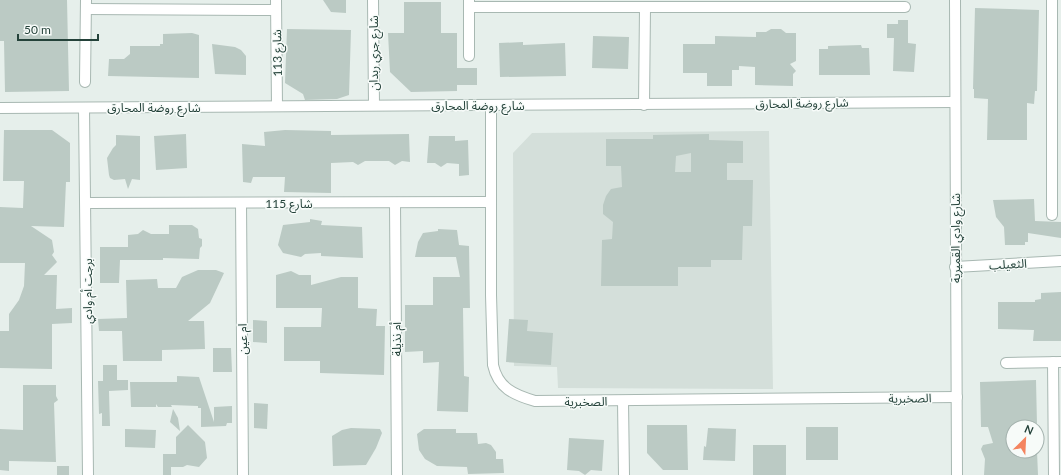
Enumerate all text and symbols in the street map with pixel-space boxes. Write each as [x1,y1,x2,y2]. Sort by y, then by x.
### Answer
street label: شارع جري ربدان [366,15,383,91]
scale bar [18,16,98,42]
text: 50 m [24,22,51,37]
street label: شارع 113 [269,29,287,77]
street label: شارع روضة المحارق [755,95,849,113]
street label: شارع روضة المحارق [431,98,525,115]
street label: شارع روضة المحارق [107,100,201,117]
street label: شارع وادي القميرية [948,193,965,283]
street label: شارع 115 [265,196,313,213]
street label: الثعيلب [989,256,1027,273]
street label: برجت أم وادي [80,258,97,324]
street label: أم نذيلة [389,322,406,356]
street label: ام عين [235,323,252,355]
street label: الصخبرية [888,390,932,406]
street label: الصخبرية [565,394,608,409]
north arrow [1005,419,1045,459]
text: N [1023,422,1036,437]

